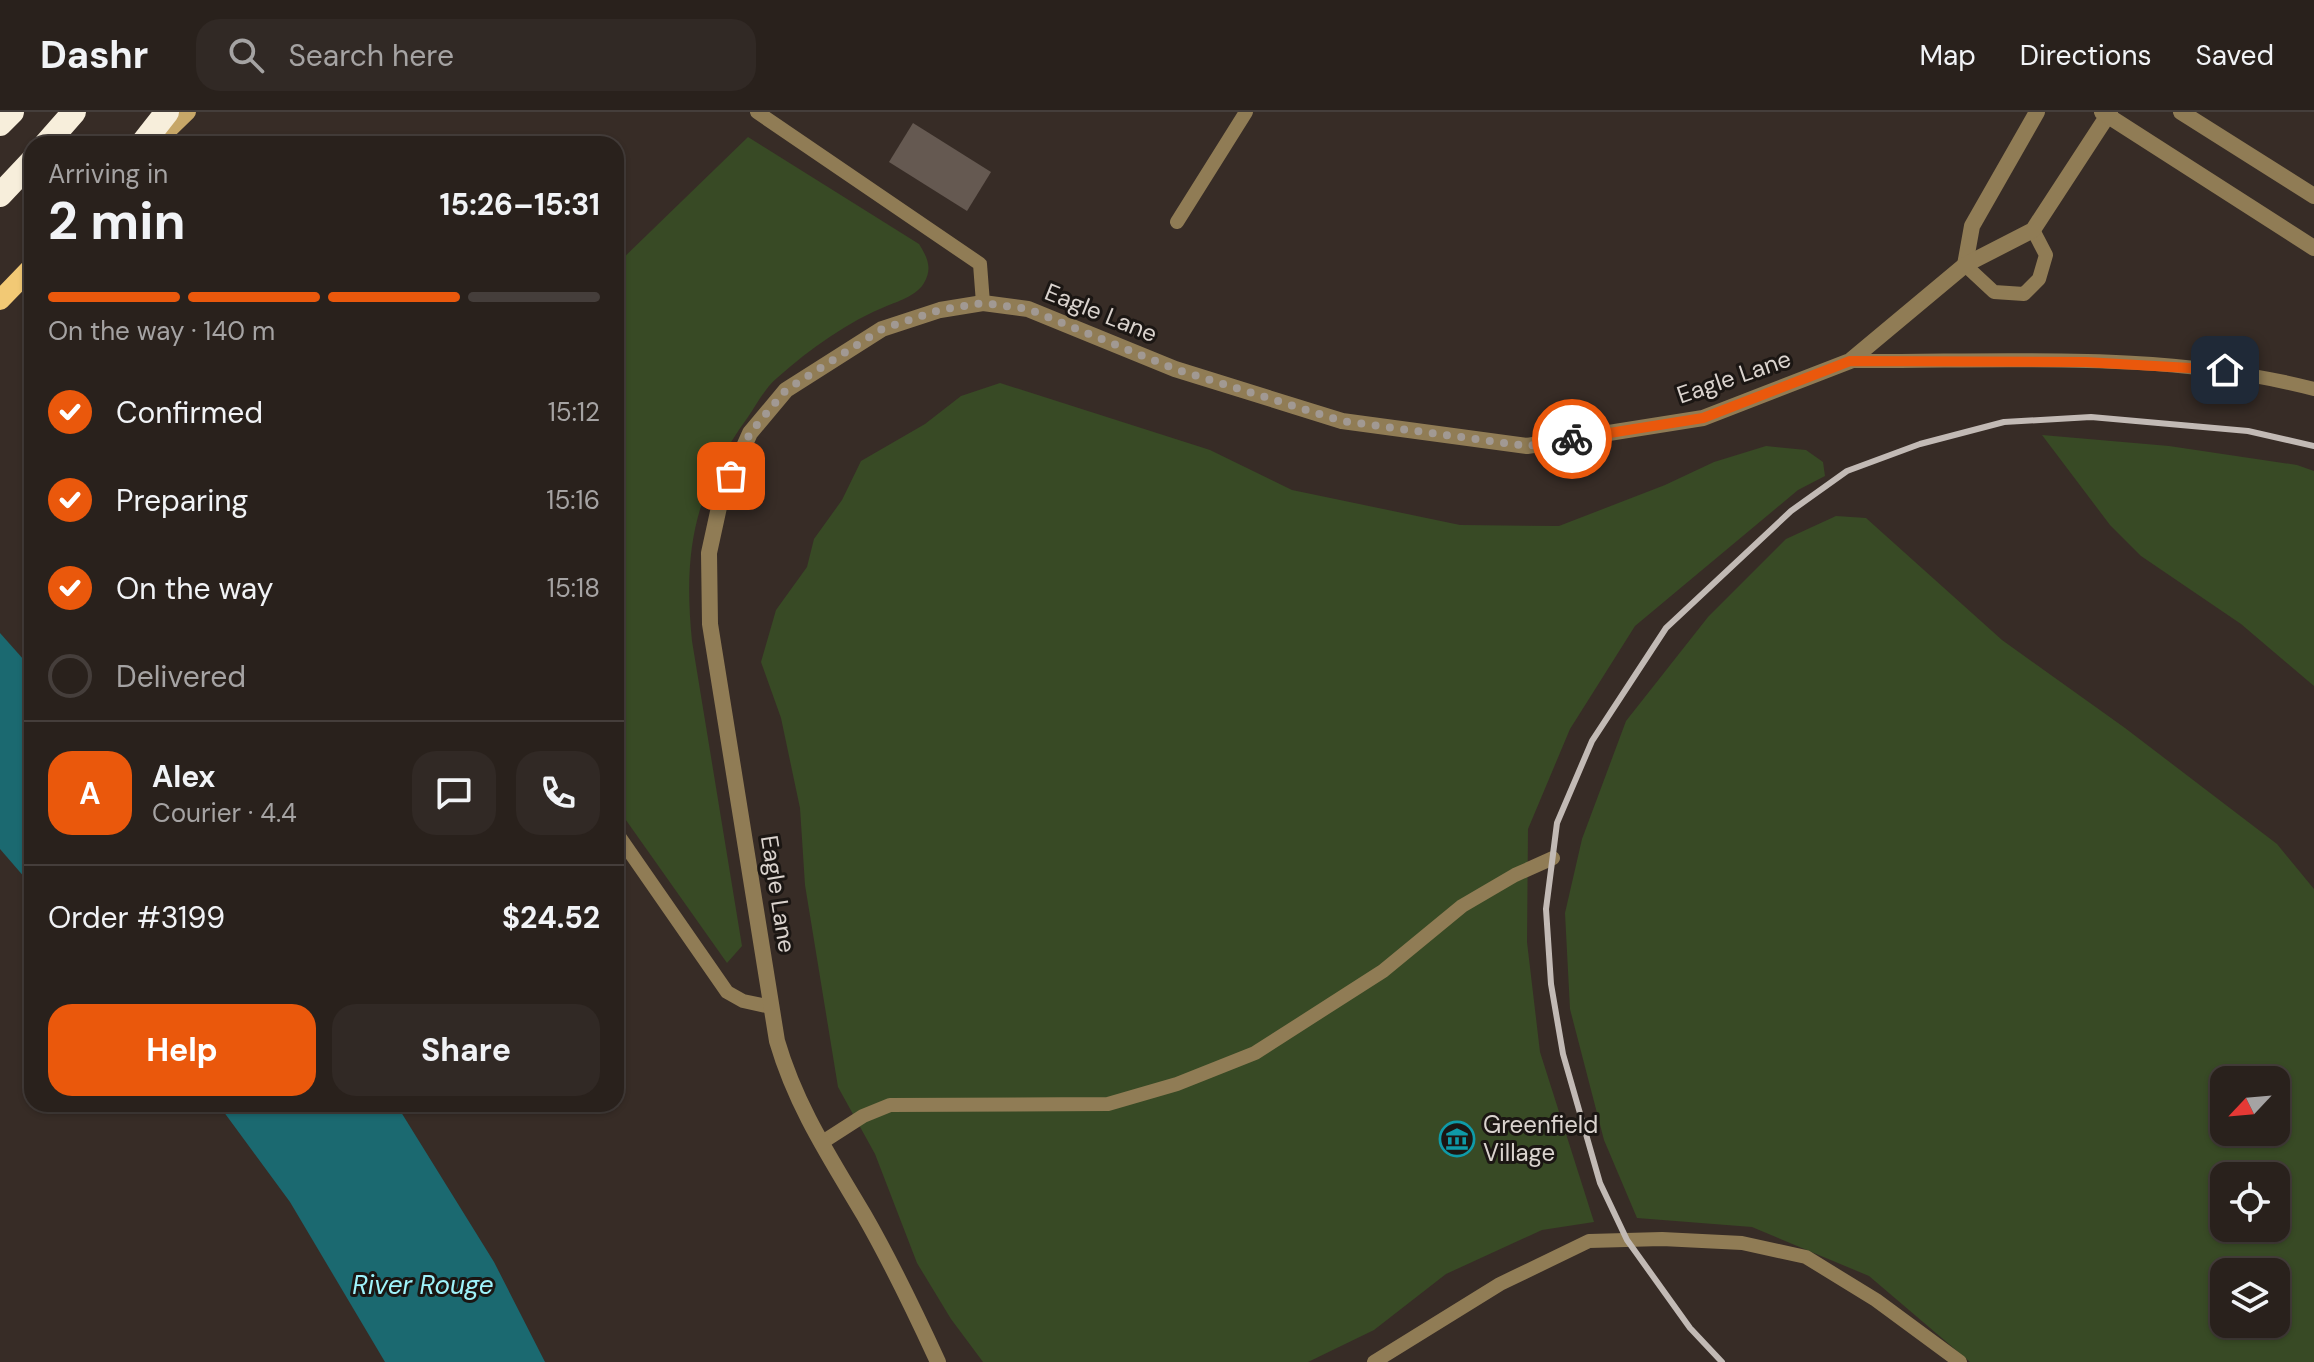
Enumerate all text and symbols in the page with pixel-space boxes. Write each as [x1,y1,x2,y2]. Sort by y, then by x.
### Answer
search box [196,19,756,91]
text: Dashr [40,30,148,80]
icon: search [224,33,268,77]
text: Search here [288,36,454,75]
text: Map [1919,37,1976,74]
text: Directions [2020,37,2152,74]
text: Saved [2196,37,2274,74]
text: Arriving in [48,157,168,191]
text: 15:26–15:31 [440,185,600,224]
text: 2 min [48,187,186,255]
street label: Eagle Lane [1040,276,1162,349]
text: On the way · 140 m [48,314,275,348]
pin [2191,336,2259,404]
street label: Eagle Lane [1673,343,1795,410]
icon: home [2203,348,2247,392]
icon: check [48,390,92,434]
text: Confirmed [116,393,263,432]
text: 15:12 [548,395,600,429]
courier [1532,399,1612,479]
icon: bike [1550,417,1594,461]
pin [697,442,765,510]
icon: bag [709,454,753,498]
icon: check [48,478,92,522]
text: Preparing [116,481,248,520]
text: 15:16 [546,483,600,517]
icon: check [48,566,92,610]
text: On the way [116,569,273,608]
text: 15:18 [547,571,600,605]
text: Delivered [116,657,246,696]
button: chat [412,751,496,835]
button: phone [516,751,600,835]
text: Alex [152,757,215,796]
text: A [79,774,101,813]
text: Courier · 4.4 [152,796,297,830]
street label: Eagle Lane [754,833,803,955]
text: Order #3199 [48,898,225,937]
text: $24.52 [502,898,600,937]
button: Help [48,1004,316,1096]
button: Share [332,1004,600,1096]
north arrow [2210,1066,2290,1146]
map controls [2210,1066,2290,1338]
place label: Greenfield Village [1483,1109,1598,1168]
museum icon: Greenfield Village [1438,1120,1476,1158]
button: locate [2210,1162,2290,1242]
button: layers [2210,1258,2290,1338]
water label: River Rouge [352,1268,494,1302]

